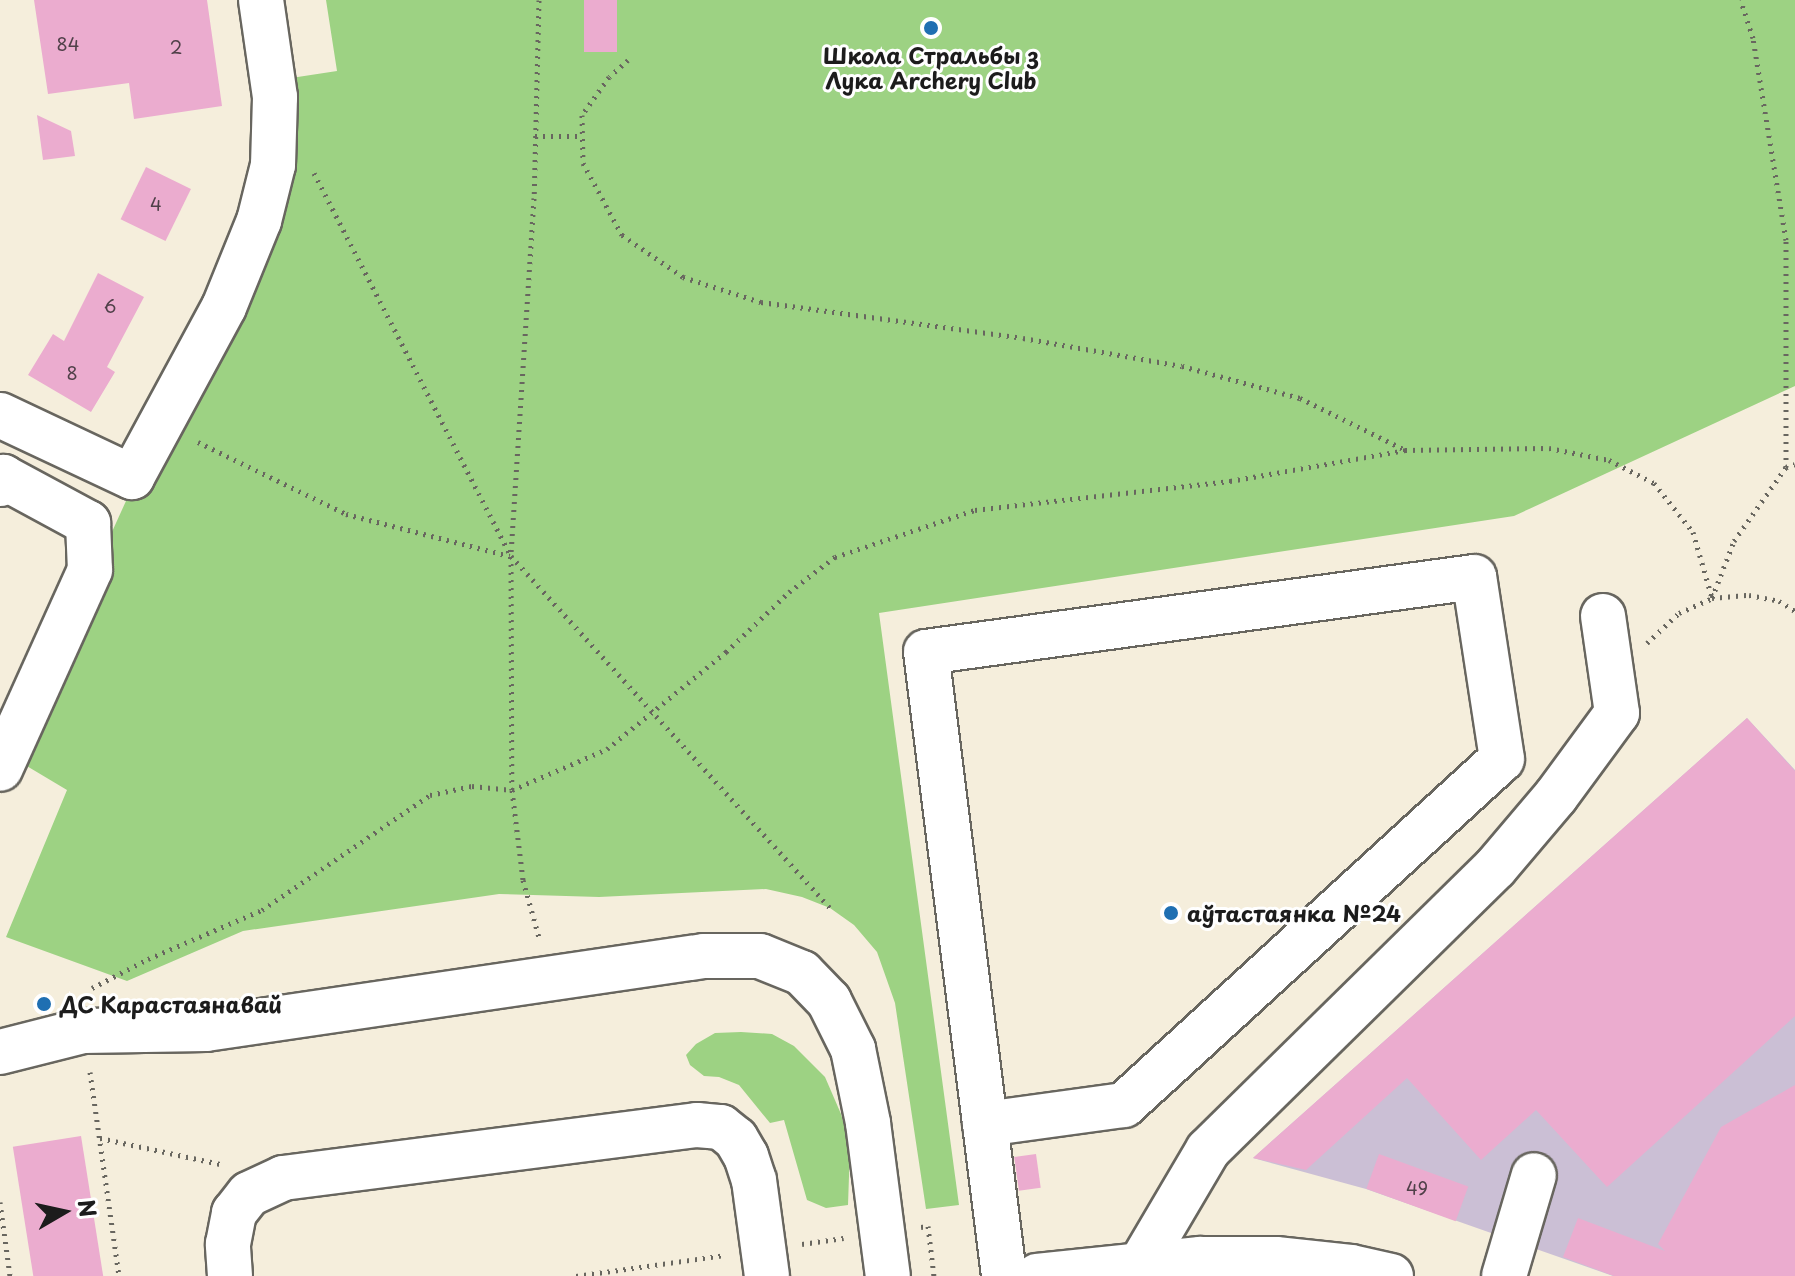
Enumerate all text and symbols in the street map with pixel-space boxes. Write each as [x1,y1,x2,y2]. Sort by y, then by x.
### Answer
marker: Школа Стральбы з Лука Archery Club [922,19,940,37]
house number: 84 [56,33,80,55]
house number: 2 [170,36,182,58]
place label: Школа Стральбы з Лука Archery Club [823,41,1039,92]
house number: 4 [150,193,162,215]
house number: 6 [104,295,116,317]
house number: 8 [66,362,78,384]
place label: аўтастаянка №24 [1187,900,1401,926]
marker: аўтастаянка №24 [1162,904,1180,922]
place label: ДС Карастаянавай [60,991,283,1017]
marker: ДС Карастаянавай [35,995,53,1013]
north arrow [24,1172,104,1252]
house number: 49 [1406,1177,1428,1199]
text: N [71,1197,106,1219]

